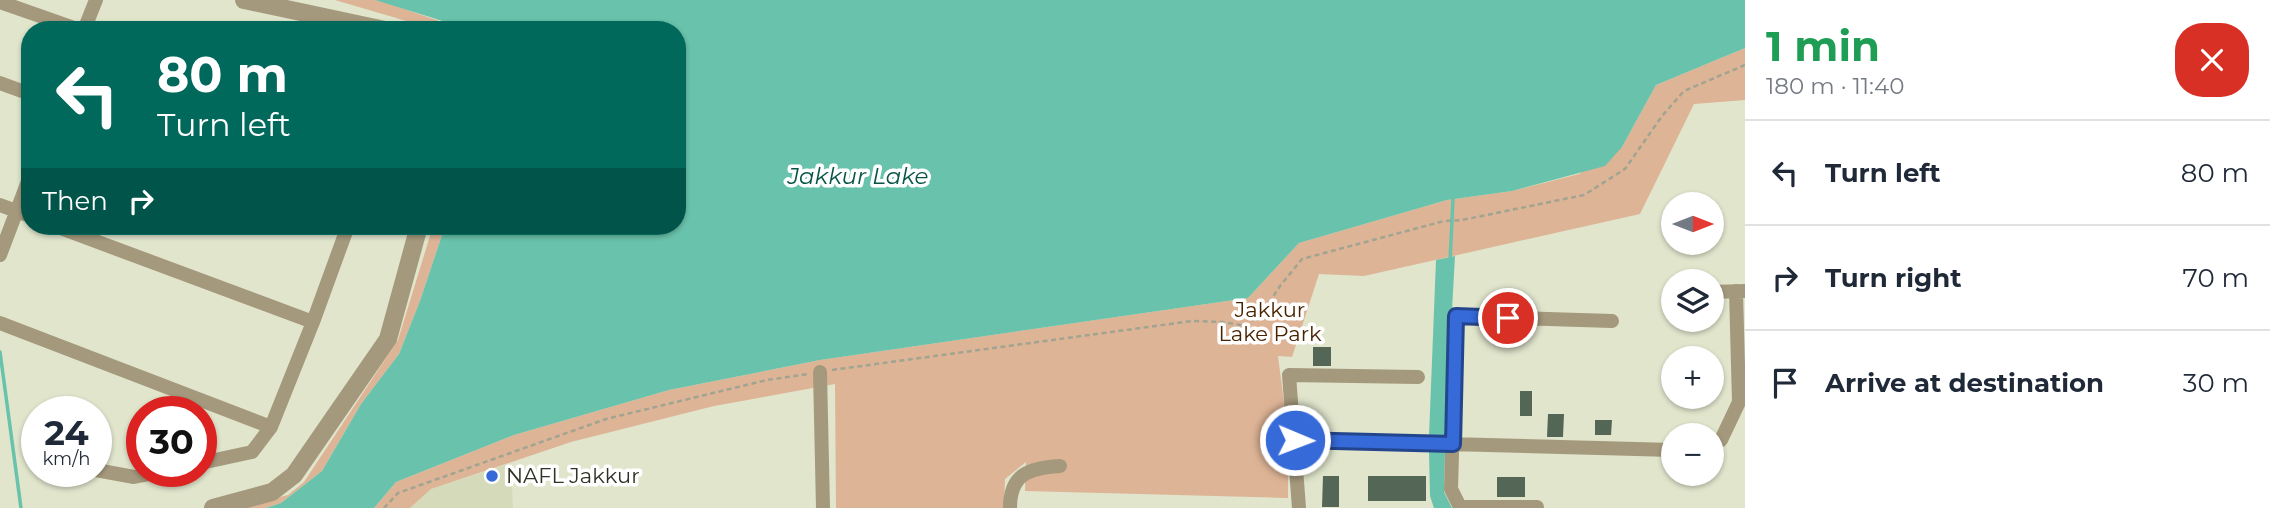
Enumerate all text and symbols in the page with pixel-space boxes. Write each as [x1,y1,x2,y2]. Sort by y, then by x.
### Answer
text: 1 min [1766,20,1880,72]
button: close [2175,23,2249,97]
text: 80 m [157,45,288,104]
icon: left [42,49,133,140]
text: 180 m · 11:40 [1766,72,1904,100]
text: Turn left [157,105,291,144]
icon: left [1766,154,1804,192]
text: Turn left [1825,157,1941,189]
text: 80 m [2181,157,2249,189]
water label: Jakkur Lake [787,162,928,190]
icon: right [122,182,160,220]
text: Then [42,185,108,217]
north arrow [1661,192,1724,256]
map controls [1661,192,1724,486]
icon: right [1766,259,1804,297]
text: Turn right [1825,262,1961,294]
text: 70 m [2183,262,2249,294]
button: layers [1661,269,1724,332]
pin [1478,288,1538,348]
park label: Jakkur Lake Park [1218,297,1322,346]
icon: arrive [1489,299,1527,337]
button: + [1661,346,1724,409]
icon: arrive [1766,364,1804,402]
text: Arrive at destination [1825,367,2104,399]
text: 30 m [2183,367,2249,399]
speed limit sign: 30 [126,396,217,487]
position arrow [1258,403,1332,477]
text: 24 [44,411,89,454]
button: − [1661,423,1724,486]
text: km/h [42,448,91,470]
place label: NAFL Jakkur [506,463,640,488]
marker: NAFL Jakkur [484,468,500,484]

